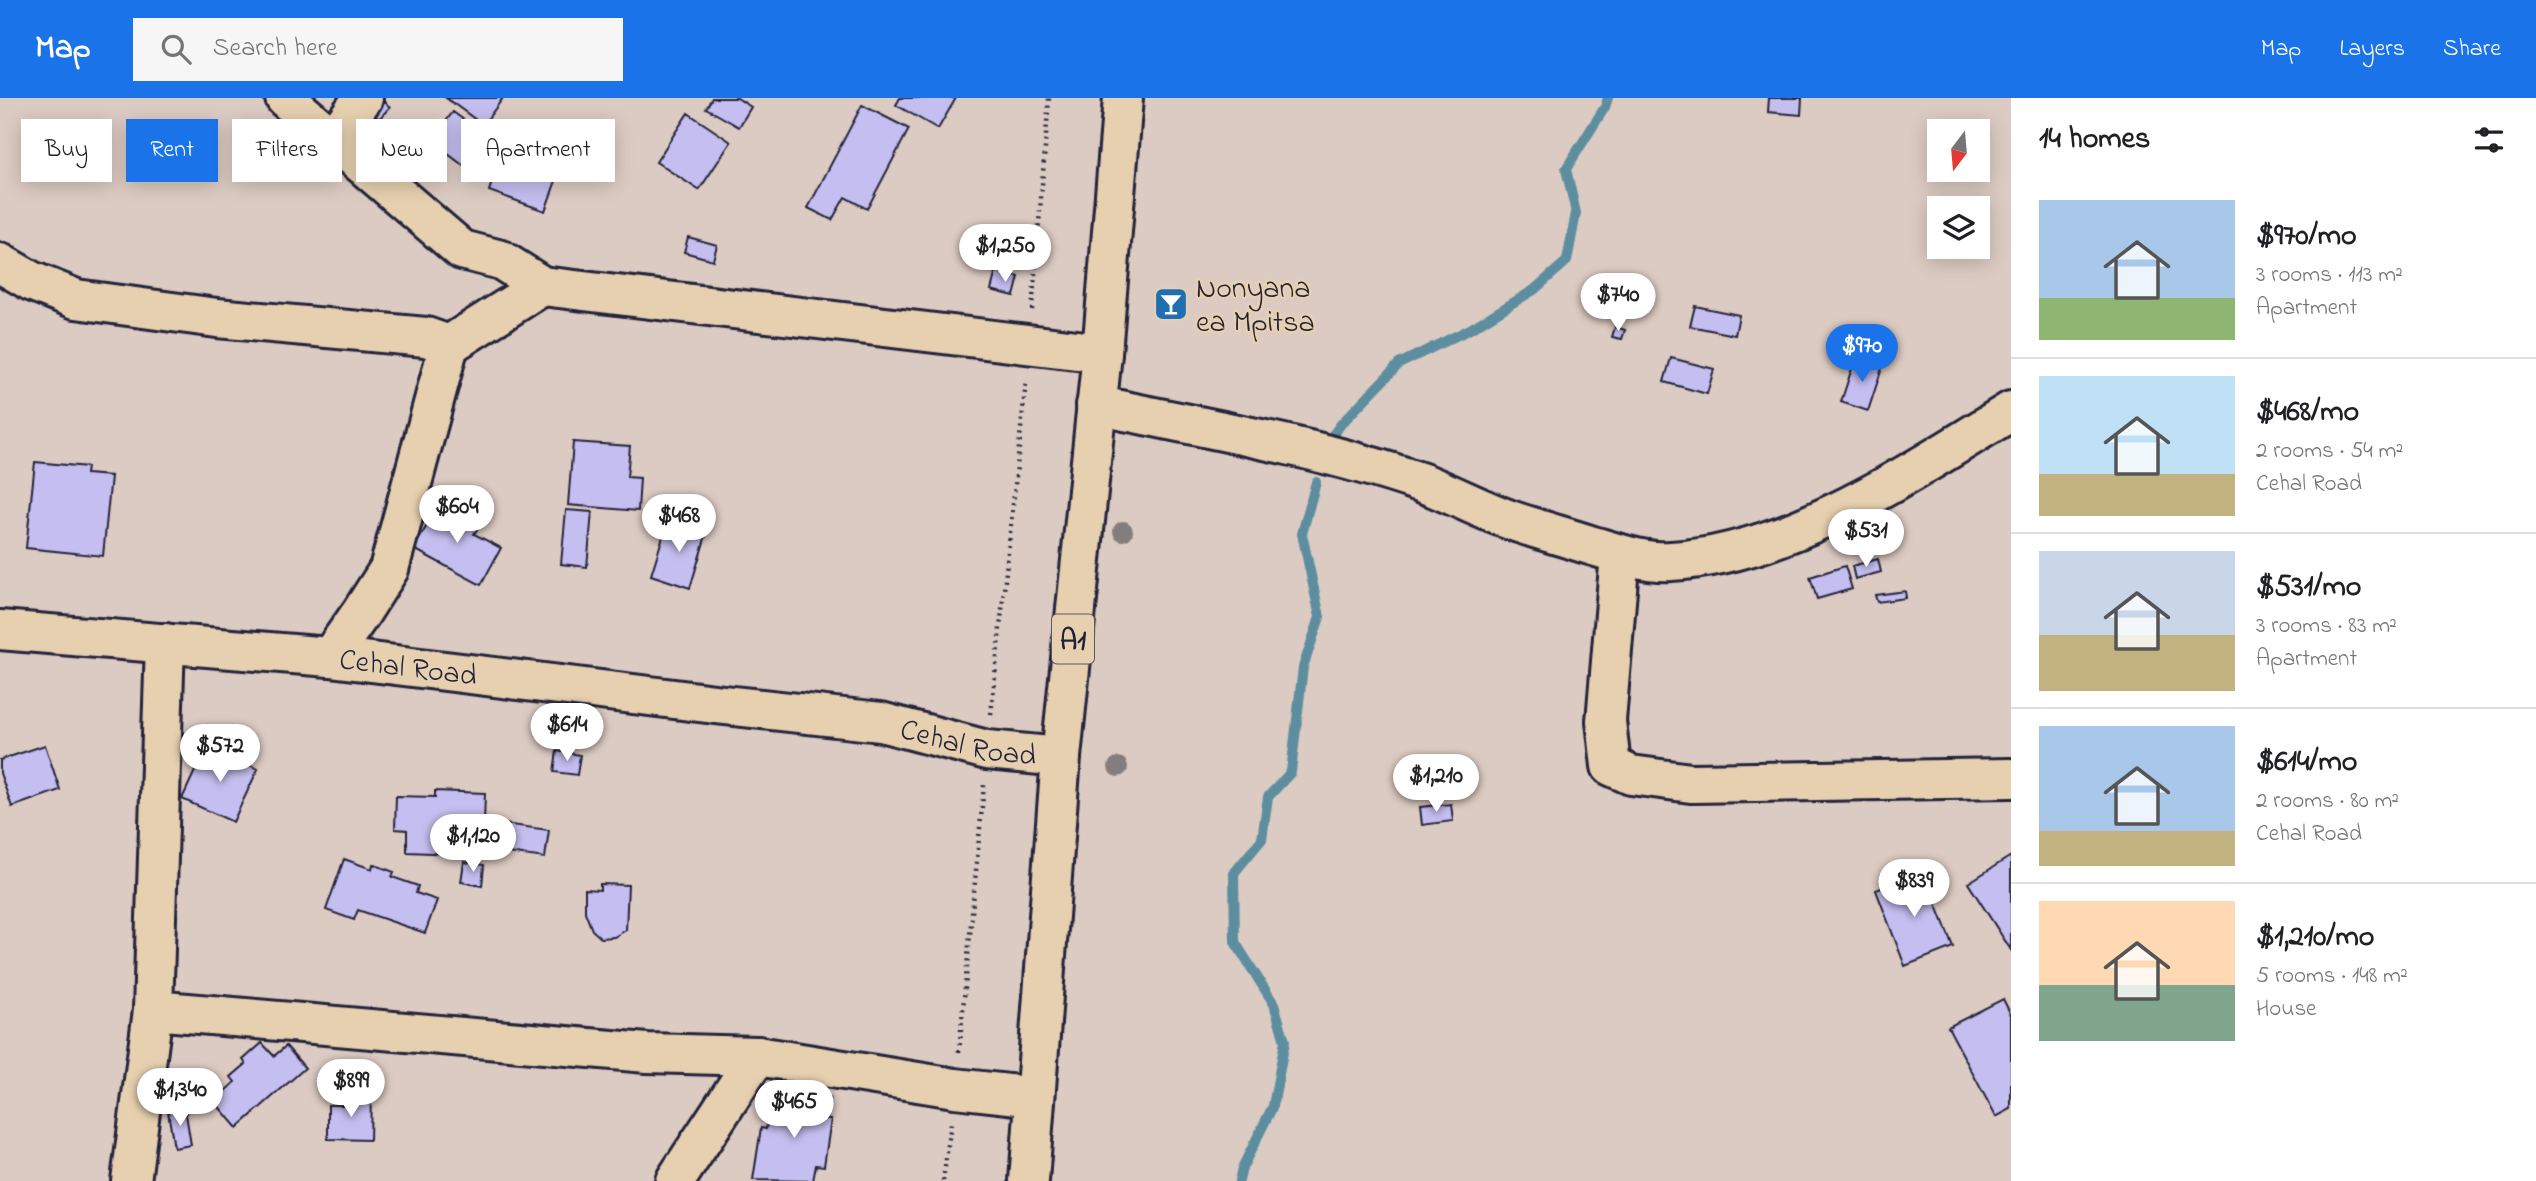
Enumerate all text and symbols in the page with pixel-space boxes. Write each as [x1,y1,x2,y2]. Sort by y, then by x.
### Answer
search box [133,18,623,81]
text: Map [35,25,91,73]
icon: search [157,30,195,68]
text: Search here [213,30,337,68]
text: Map [2261,32,2301,67]
text: Layers [2339,32,2405,67]
text: Share [2443,32,2501,67]
text: 14 homes [2039,118,2150,162]
chip: Buy [21,119,112,182]
chip: Rent [126,119,218,182]
chip: Filters [232,119,342,182]
chip: New [356,119,447,182]
chip: Apartment [461,119,615,182]
north arrow [1927,119,1990,182]
map controls [1927,119,1990,259]
icon: filters [2470,121,2508,159]
button: layers [1927,196,1990,259]
text: $970/mo [2256,215,2357,259]
pin: $1,250 [948,225,1062,284]
icon: home [2095,228,2179,312]
text: $1,250 [975,230,1035,263]
text: 3 rooms · 113 m² [2256,259,2403,292]
place label: Nonyana ea Mpitsa [1196,268,1315,346]
pin: $740 [1577,274,1659,333]
text: $740 [1597,279,1639,312]
bar icon: Nonyana ea Mpitsa [1152,285,1190,323]
text: Apartment [2256,292,2357,325]
pin: $970 [1821,324,1903,384]
text: $970 [1842,330,1882,363]
text: $468/mo [2256,391,2359,435]
icon: home [2095,404,2179,488]
text: 2 rooms · 54 m² [2256,435,2403,468]
text: Cehal Road [2256,468,2362,501]
pin: $604 [416,486,498,545]
text: $604 [435,491,479,524]
pin: $468 [638,494,720,554]
text: $468 [658,500,700,533]
pin: $531 [1825,510,1907,569]
text: $531 [1844,515,1888,548]
text: $531/mo [2256,566,2361,610]
icon: home [2095,579,2179,663]
text: 3 rooms · 83 m² [2256,610,2397,643]
road number: A1 [1052,614,1094,664]
street label: Cehal Road [337,639,479,700]
text: Apartment [2256,643,2357,676]
pin: $614 [526,704,608,763]
text: $614 [547,709,587,742]
street label: Cehal Road [895,709,1038,780]
pin: $572 [179,724,261,784]
text: $572 [196,730,244,763]
text: $614/mo [2256,741,2357,785]
pin: $1,210 [1379,754,1493,814]
icon: home [2095,754,2179,838]
text: $1,210 [1409,760,1463,793]
text: 2 rooms · 80 m² [2256,785,2399,818]
pin: $1,120 [416,814,530,874]
text: Cehal Road [2256,818,2362,851]
text: $1,120 [446,820,500,853]
pin: $839 [1873,860,1955,919]
text: $839 [1895,865,1933,898]
text: $1,210/mo [2256,916,2374,960]
icon: home [2095,929,2179,1013]
text: 5 rooms · 148 m² [2256,960,2408,993]
text: House [2256,993,2316,1026]
pin: $899 [310,1060,392,1119]
text: $899 [333,1065,369,1098]
pin: $1,340 [123,1068,237,1128]
text: $1,340 [153,1074,207,1107]
pin: $465 [753,1080,835,1140]
text: $465 [771,1086,817,1119]

